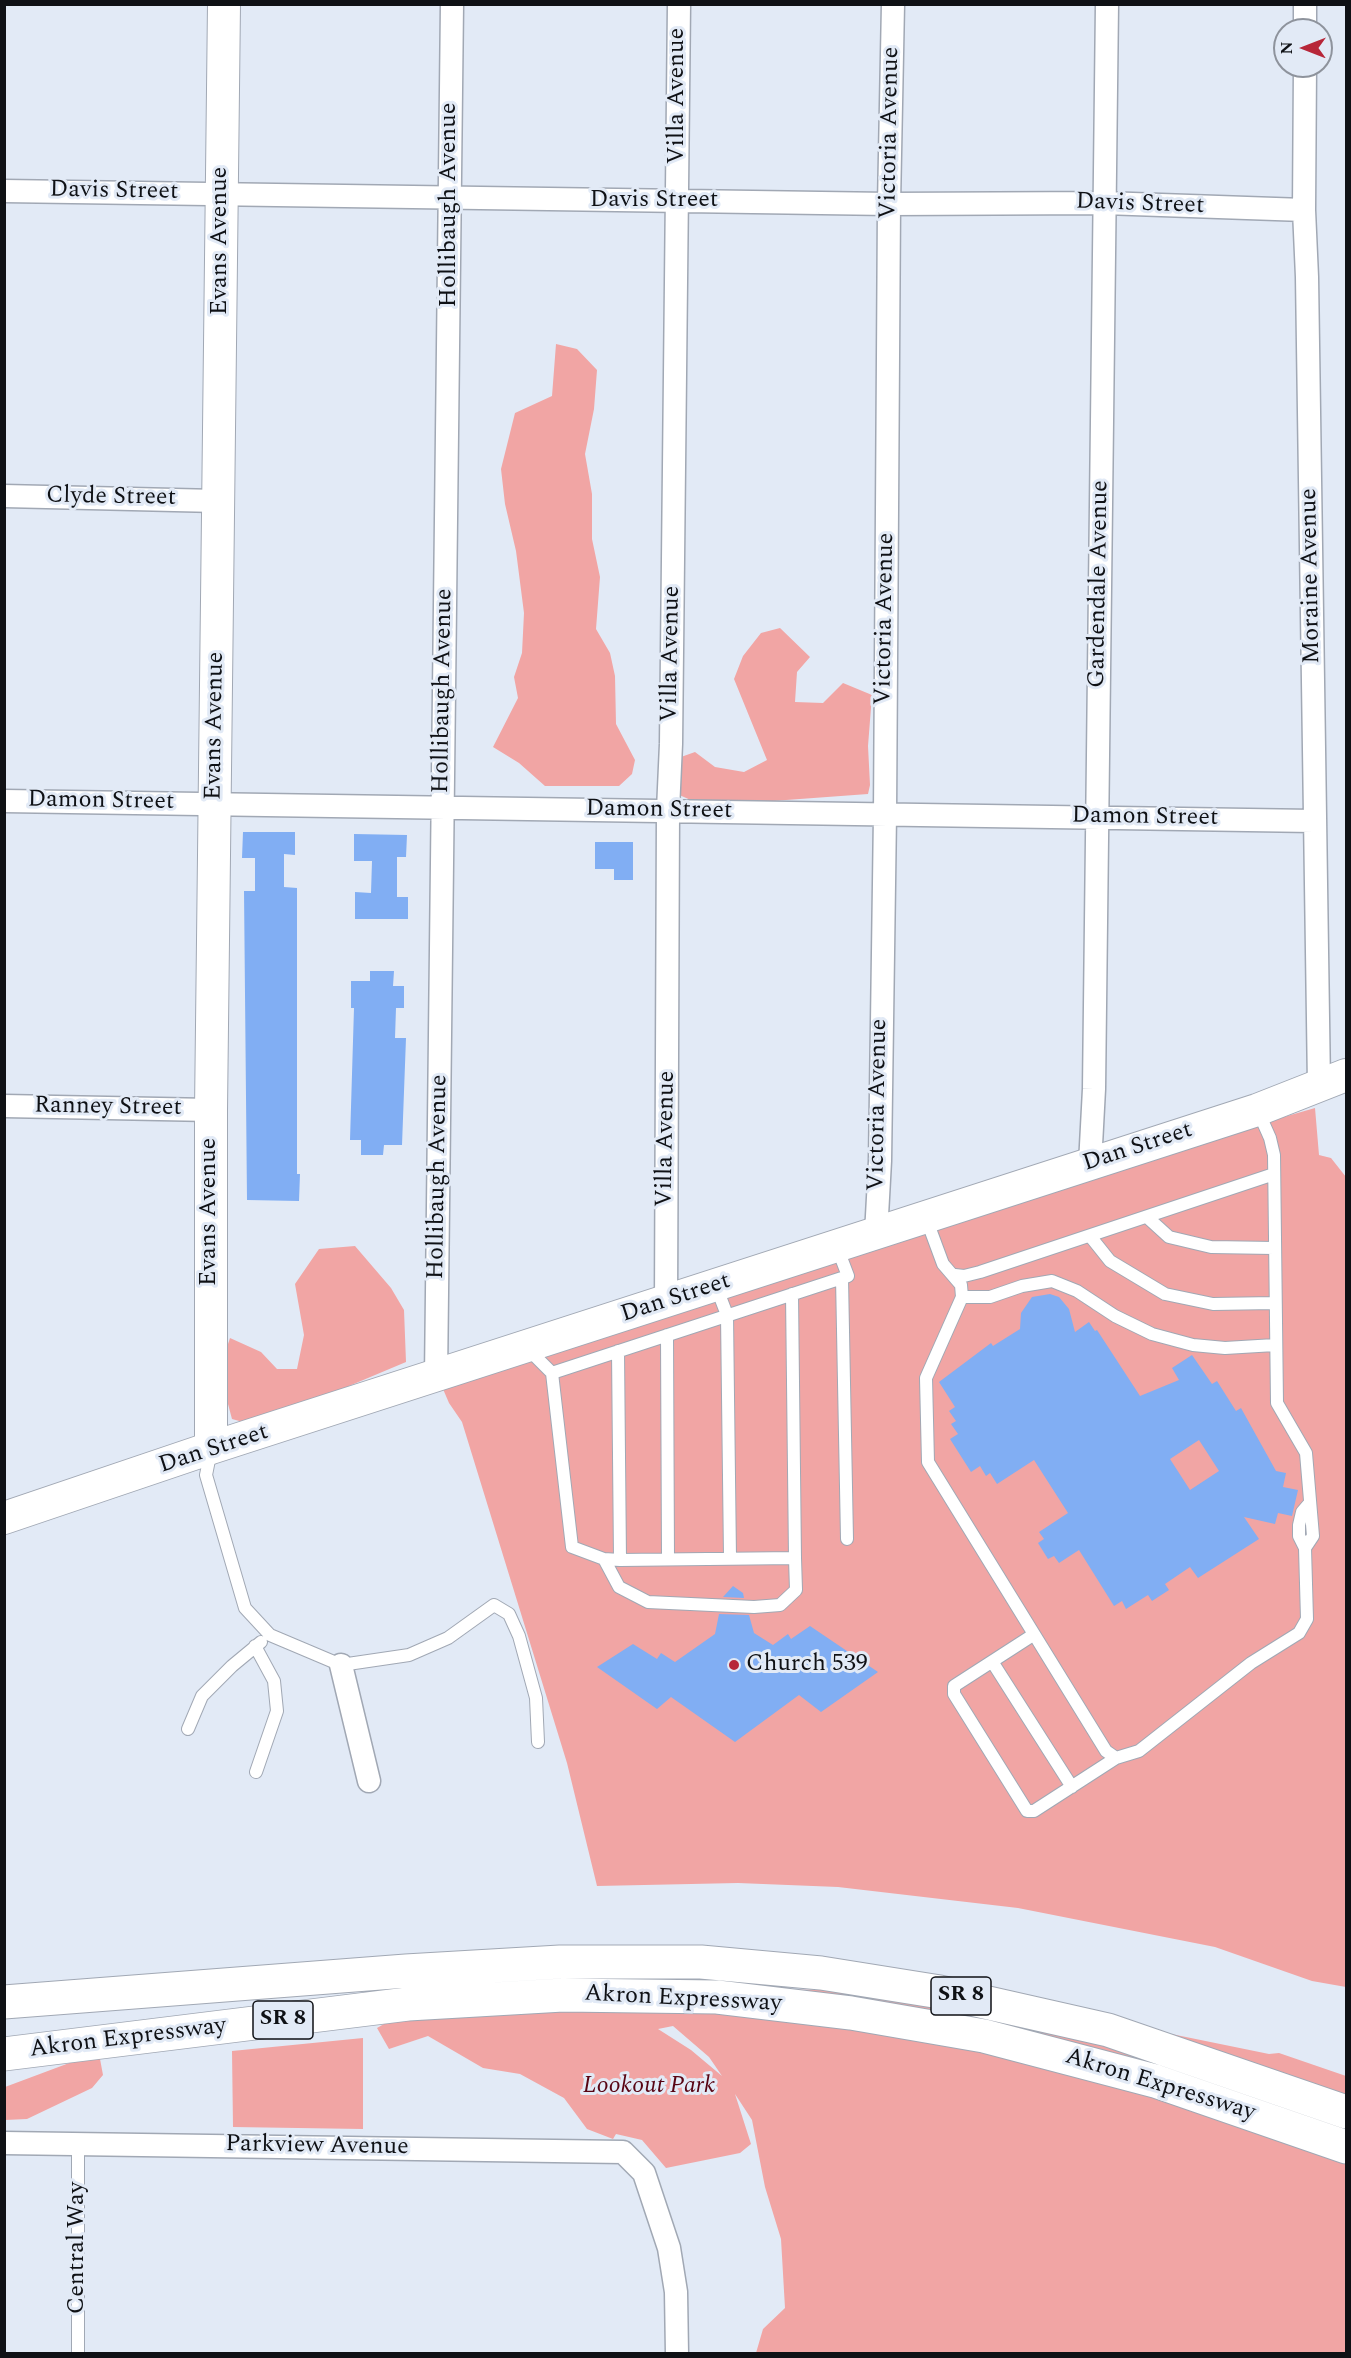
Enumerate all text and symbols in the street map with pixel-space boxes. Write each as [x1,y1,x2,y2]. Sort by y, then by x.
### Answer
north arrow [1273,18,1333,78]
street label: Villa Avenue [664,28,692,164]
text: N [1275,41,1299,55]
street label: Victoria Avenue [875,47,907,219]
street label: Hollibaugh Avenue [436,103,464,307]
street label: Evans Avenue [207,167,235,315]
street label: Davis Street [49,176,179,208]
street label: Davis Street [590,187,718,215]
street label: Davis Street [1075,188,1205,222]
street label: Gardendale Avenue [1084,480,1116,688]
street label: Clyde Street [46,482,176,514]
street label: Moraine Avenue [1296,488,1328,664]
street label: Victoria Avenue [870,533,902,705]
street label: Villa Avenue [656,586,688,722]
street label: Hollibaugh Avenue [428,588,460,794]
street label: Evans Avenue [200,652,232,800]
street label: Damon Street [27,786,175,818]
street label: Damon Street [585,795,733,827]
street label: Damon Street [1071,802,1219,834]
street label: Victoria Avenue [863,1019,895,1191]
street label: Villa Avenue [651,1071,683,1207]
street label: Hollibaugh Avenue [423,1074,455,1280]
street label: Ranney Street [34,1092,182,1124]
street label: Dan Street [1080,1117,1196,1179]
street label: Evans Avenue [196,1138,224,1286]
street label: Dan Street [618,1268,734,1330]
street label: Dan Street [156,1419,272,1481]
place label: Church 539 [746,1651,868,1679]
marker: Church 539 [727,1658,741,1672]
road number: SR 8 [931,1977,991,2015]
street label: Akron Expressway [584,1980,782,2020]
road number: SR 8 [253,2001,313,2039]
street label: Akron Expressway [28,2013,228,2065]
street label: Akron Expressway [1061,2043,1259,2129]
park label: Lookout Park [583,2073,715,2101]
street label: Parkview Avenue [225,2131,409,2163]
street label: Central Way [64,2182,92,2314]

